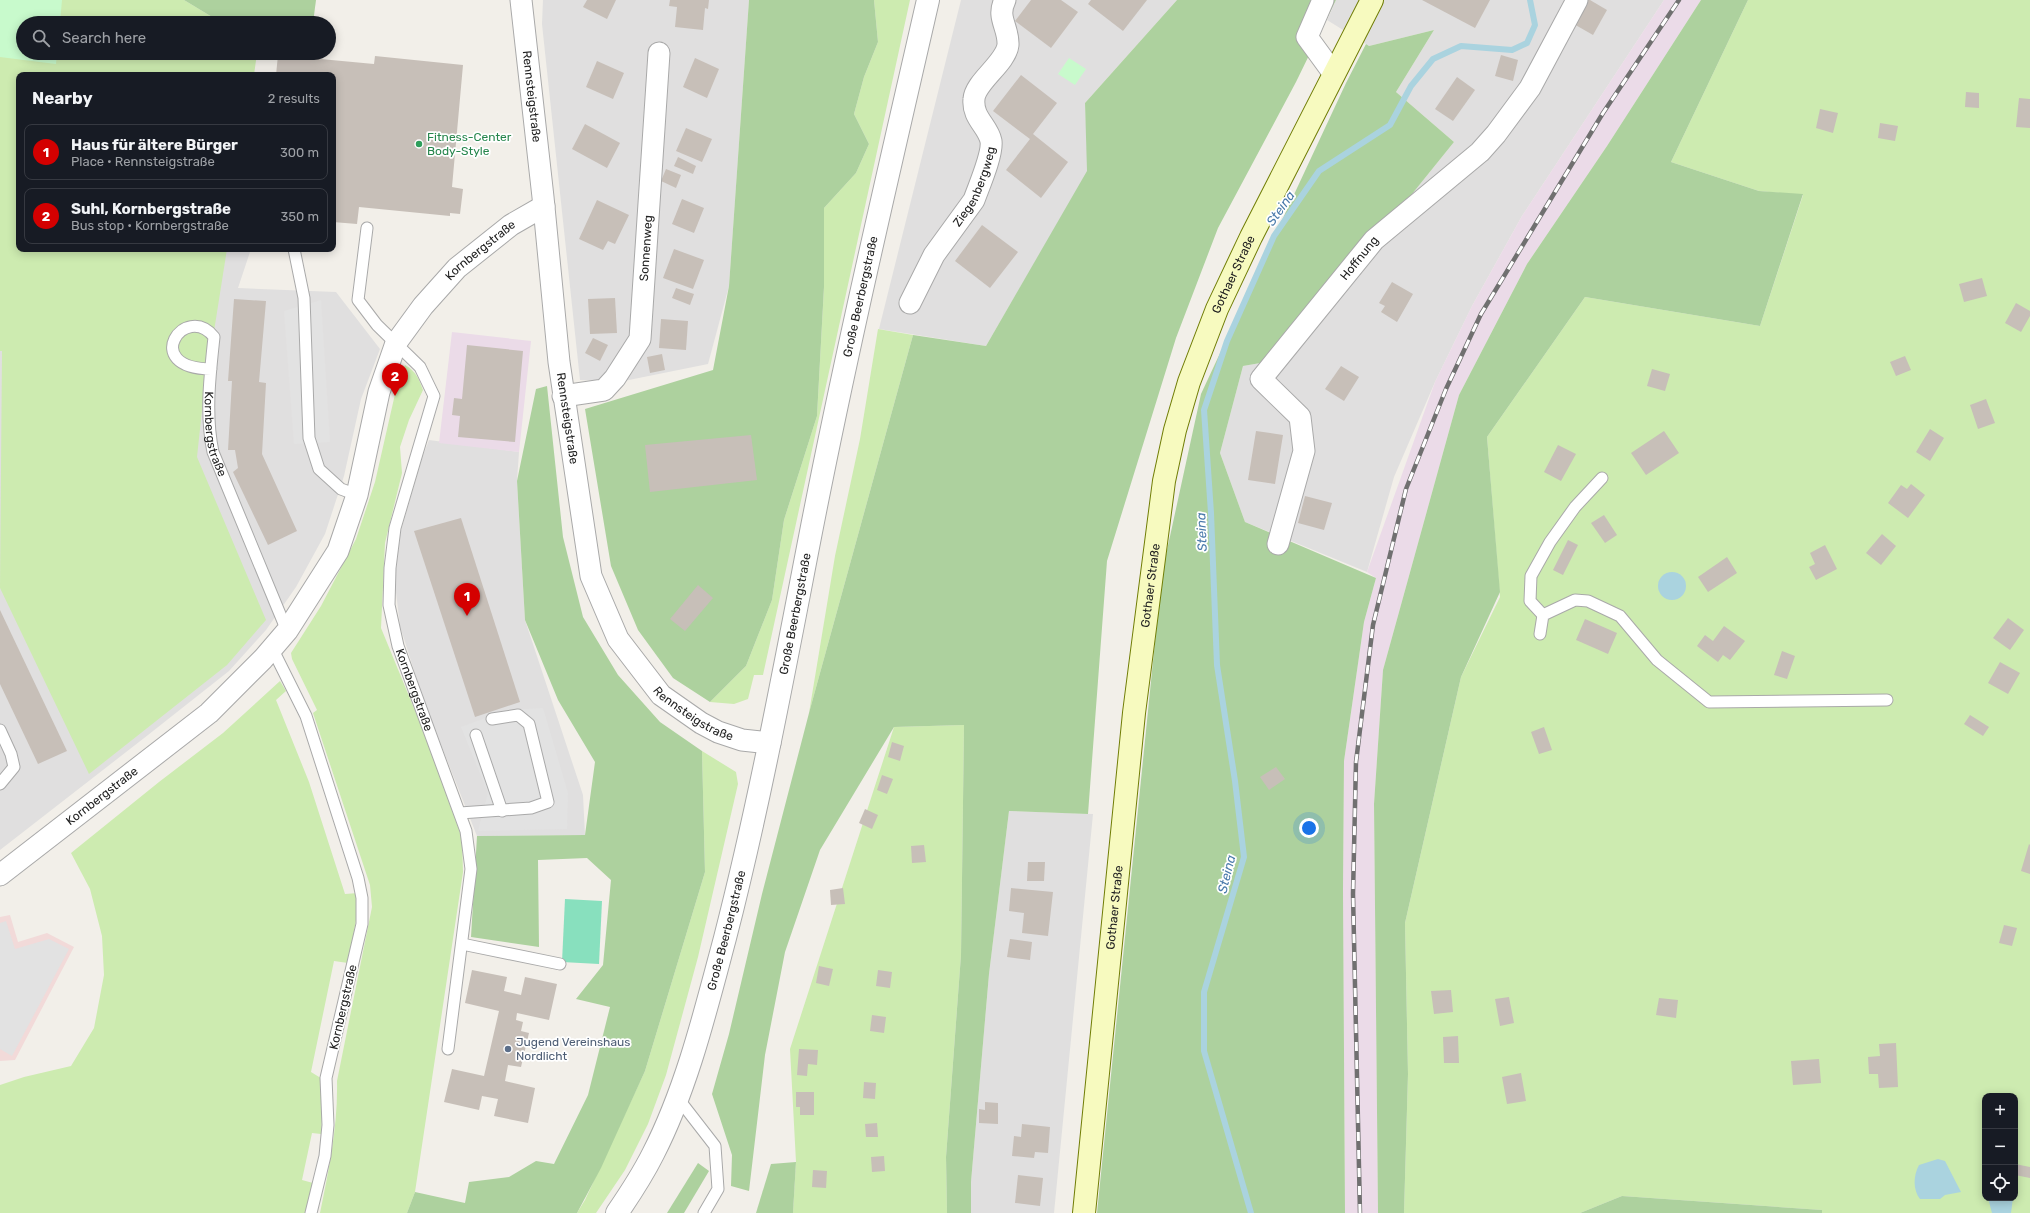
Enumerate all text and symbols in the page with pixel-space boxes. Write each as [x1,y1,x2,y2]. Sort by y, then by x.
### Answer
search box [16,16,336,60]
icon: search [30,27,52,49]
text: Search here [62,29,146,47]
street label: Rennsteigstraße [520,50,544,143]
text: Nearby [32,88,93,108]
text: 2 results [268,91,320,106]
place label: Fitness-Center Body-Style [427,130,512,158]
text: Haus für ältere Bürger [71,136,238,154]
marker: Fitness-Center Body-Style [414,139,424,149]
text: 1 [43,145,49,160]
text: 300 m [280,145,319,160]
street label: Ziegenbergweg [950,146,998,229]
text: Place · Rennsteigstraße [71,154,215,169]
water label: Steina [1263,188,1298,229]
text: Suhl, Kornbergstraße [71,200,231,218]
text: 2 [42,209,50,224]
text: 350 m [280,209,319,224]
street label: Sonnenweg [637,215,655,282]
street label: Kornbergstraße [442,217,518,283]
text: Bus stop · Kornbergstraße [71,218,229,233]
street label: Gothaer Straße [1209,233,1258,315]
street label: Hoffnung [1337,233,1381,283]
street label: Große Beerbergstraße [840,234,881,358]
pin: 2 [382,363,408,396]
street label: Rennsteigstraße [554,372,581,465]
street label: Kornbergstraße [202,391,230,479]
water label: Steina [1193,512,1210,552]
street label: Gothaer Straße [1138,542,1163,628]
street label: Große Beerbergstraße [776,552,814,676]
pin: 1 [454,583,480,616]
street label: Kornbergstraße [393,647,436,733]
street label: Rennsteigstraße [650,684,735,744]
street label: Kornbergstraße [63,764,141,828]
your location [1299,818,1319,838]
water label: Steina [1214,853,1239,895]
street label: Gothaer Straße [1103,864,1126,950]
street label: Große Beerbergstraße [704,869,748,992]
street label: Kornbergstraße [326,963,360,1051]
place label: Jugend Vereinshaus Nordlicht [516,1035,630,1063]
marker: Jugend Vereinshaus Nordlicht [503,1044,513,1054]
map controls [1982,1093,2018,1201]
button: + [1982,1093,2018,1129]
button: − [1982,1129,2018,1165]
button: locate [1982,1165,2018,1201]

